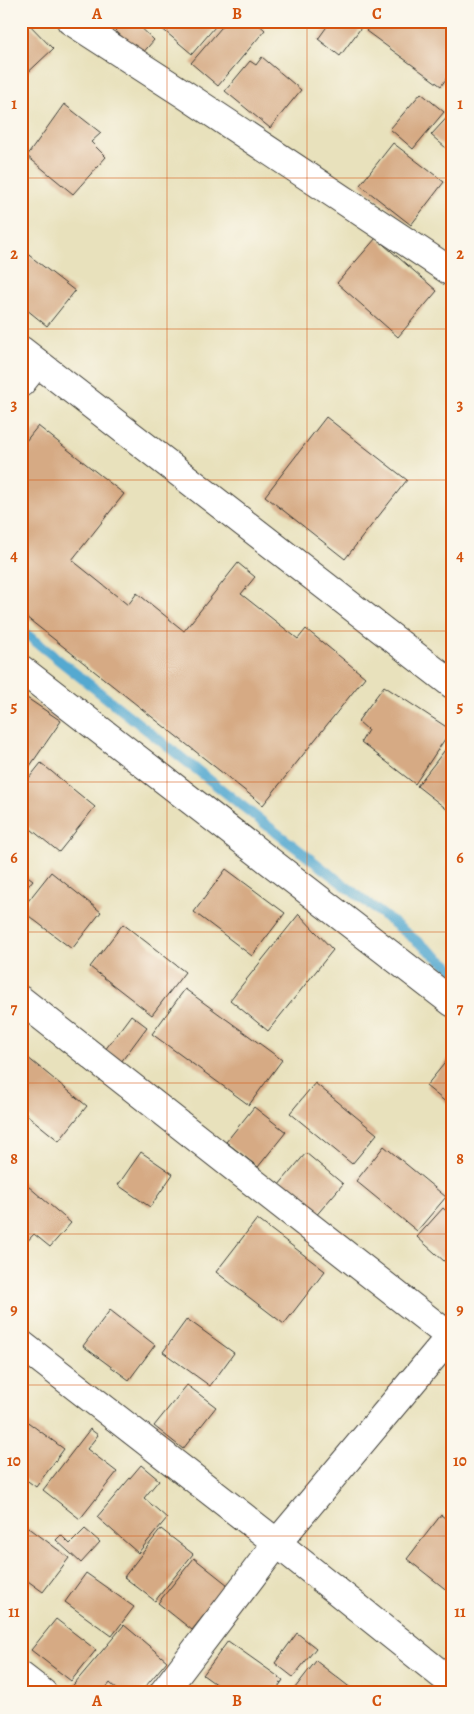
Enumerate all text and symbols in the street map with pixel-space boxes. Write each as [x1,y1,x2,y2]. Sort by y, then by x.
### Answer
text: A [91,3,103,25]
text: B [232,3,242,25]
text: C [372,3,382,25]
text: 1 [11,93,17,115]
text: 1 [457,93,463,115]
text: 2 [10,243,18,265]
text: 2 [456,243,464,265]
text: 3 [11,394,18,416]
text: 3 [457,394,464,416]
text: 4 [10,545,18,567]
text: 4 [456,545,464,567]
text: 5 [11,696,18,718]
text: 5 [457,696,464,718]
text: 6 [10,847,18,869]
text: 6 [456,847,464,869]
text: 7 [11,998,18,1020]
text: 7 [457,998,464,1020]
text: 8 [10,1148,18,1170]
text: 8 [456,1148,464,1170]
text: 9 [10,1299,18,1321]
text: 9 [456,1299,464,1321]
text: 10 [7,1450,21,1472]
text: 10 [453,1450,467,1472]
text: 11 [8,1601,20,1623]
text: 11 [454,1601,466,1623]
text: A [91,1690,103,1712]
text: B [232,1690,242,1712]
text: C [372,1690,382,1712]

